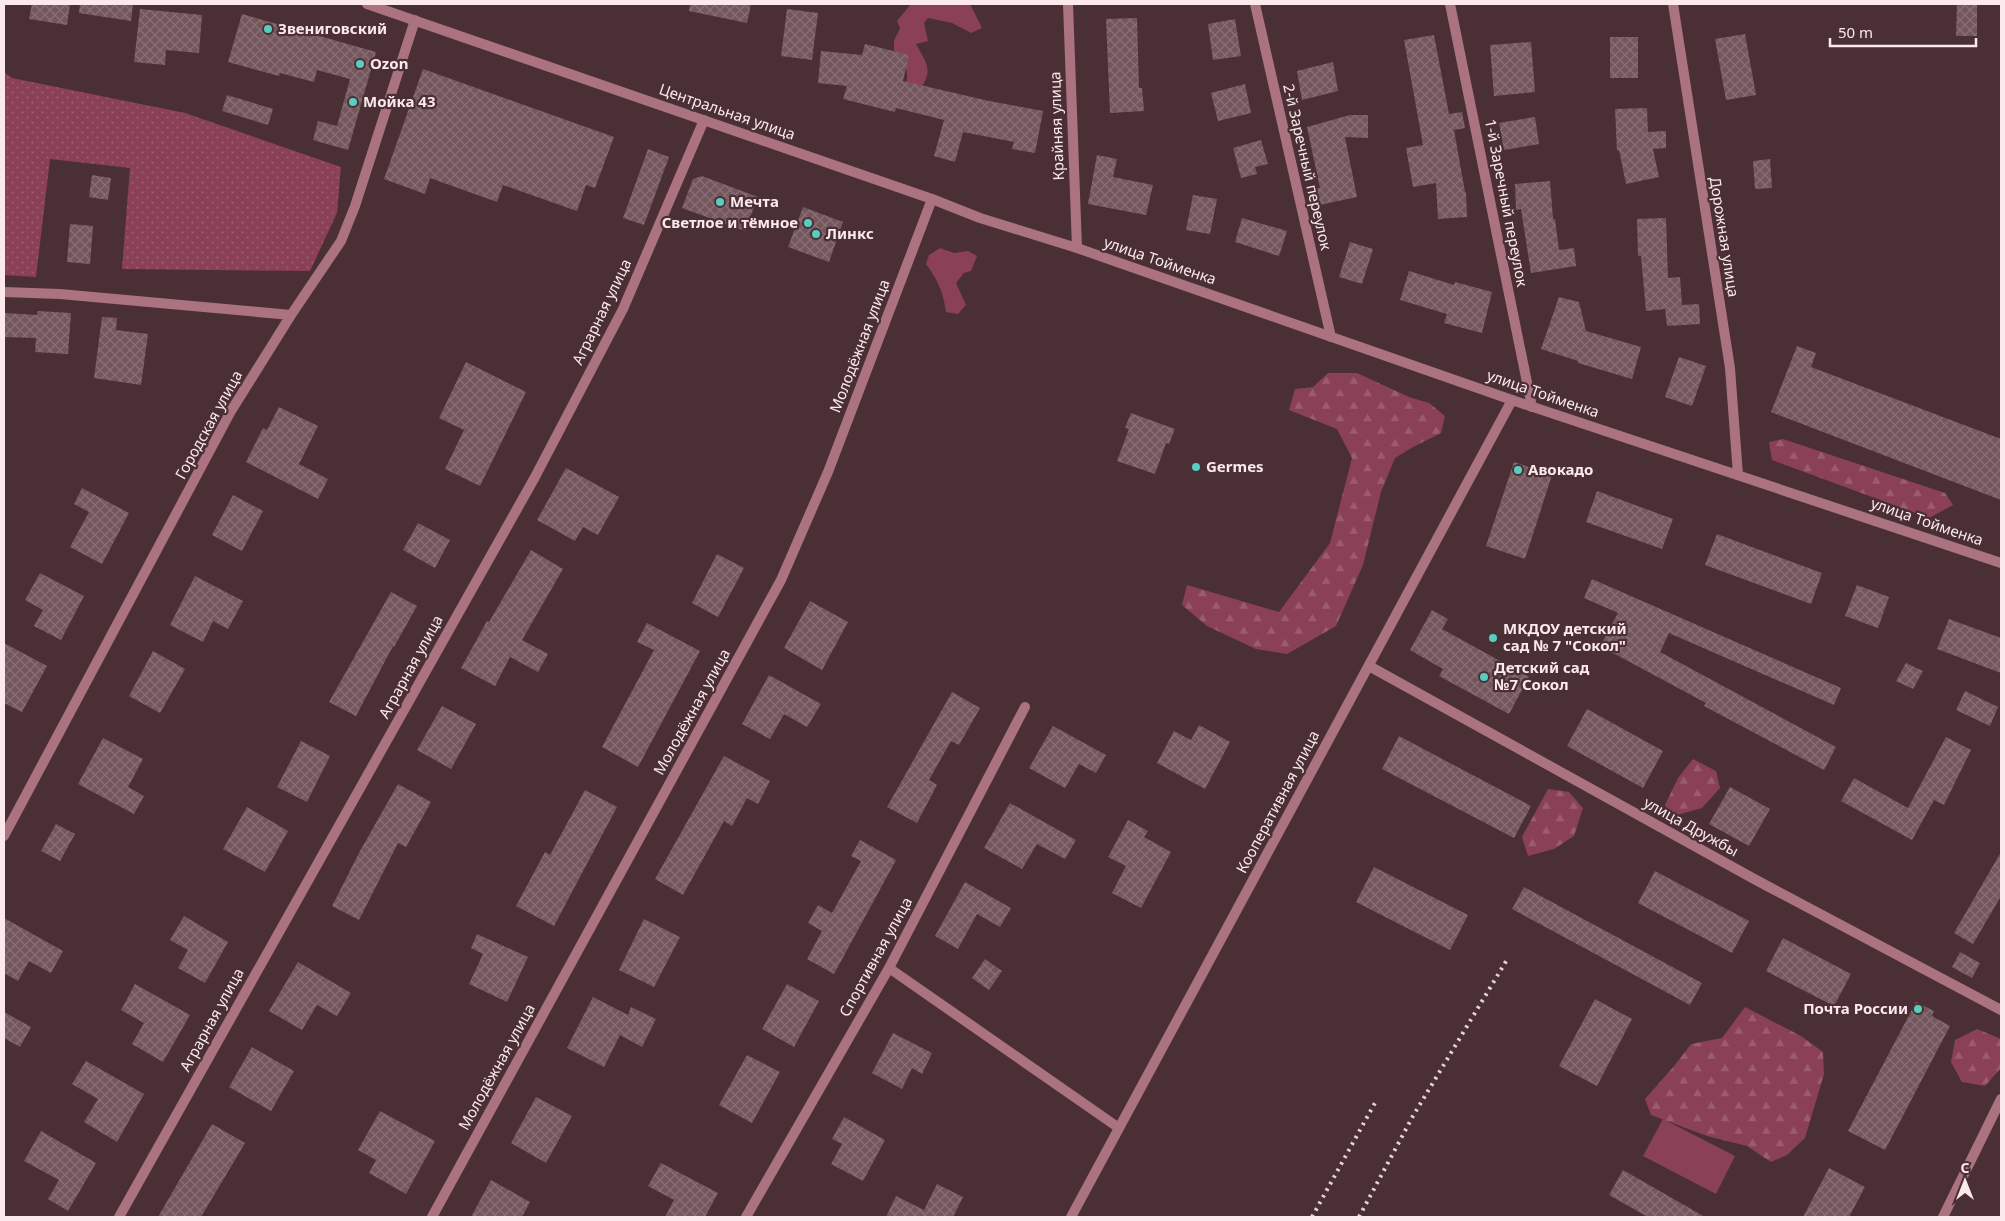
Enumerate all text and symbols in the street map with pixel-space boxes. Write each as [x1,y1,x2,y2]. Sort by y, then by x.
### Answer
scale bar [1830,15,1976,47]
place label: Звениговский [278,18,387,38]
text: 50 m [1838,22,1873,42]
marker: Звениговский [262,23,274,35]
place label: Ozon [370,53,408,73]
marker: Ozon [354,58,366,70]
street label: Крайняя улица [1044,71,1068,181]
street label: Центральная улица [657,78,798,144]
street label: 2-й Заречный переулок [1279,82,1337,252]
place label: Мойка 43 [363,91,436,111]
marker: Мойка 43 [347,96,359,108]
street label: 1-й Заречный переулок [1481,117,1533,288]
street label: Дорожная улица [1706,175,1744,298]
place label: Мечта [730,191,779,211]
marker: Мечта [714,196,726,208]
place label: Светлое и тёмное [662,212,798,232]
marker: Светлое и тёмное [802,217,814,229]
place label: Линкс [826,223,874,243]
marker: Линкс [810,228,822,240]
street label: улица Тойменка [1102,231,1219,289]
street label: Аграрная улица [567,255,635,368]
street label: Молодёжная улица [824,276,894,415]
street label: улица Тойменка [1485,364,1602,422]
street label: Городская улица [170,367,246,482]
place label: Germes [1206,456,1264,476]
place label: Авокадо [1528,459,1593,479]
marker: Germes [1190,461,1202,473]
marker: Авокадо [1512,464,1524,476]
street label: улица Тойменка [1869,492,1986,550]
street label: Аграрная улица [373,611,447,722]
place label: МКДОУ детский сад № 7 "Сокол" [1503,618,1627,655]
marker: МКДОУ детский сад № 7 "Сокол" [1487,632,1499,644]
street label: Молодёжная улица [648,645,734,778]
place label: Детский сад №7 Сокол [1494,657,1590,694]
marker: Детский сад №7 Сокол [1478,671,1490,683]
street label: Кооперативная улица [1231,727,1323,876]
street label: улица Дружбы [1641,792,1742,860]
street label: Спортивная улица [834,893,916,1020]
street label: Аграрная улица [174,964,248,1075]
place label: Почта России [1803,998,1908,1018]
street label: Молодёжная улица [453,1000,539,1133]
marker: Почта России [1912,1003,1924,1015]
north arrow [1940,1156,1990,1206]
text: С [1960,1158,1970,1177]

